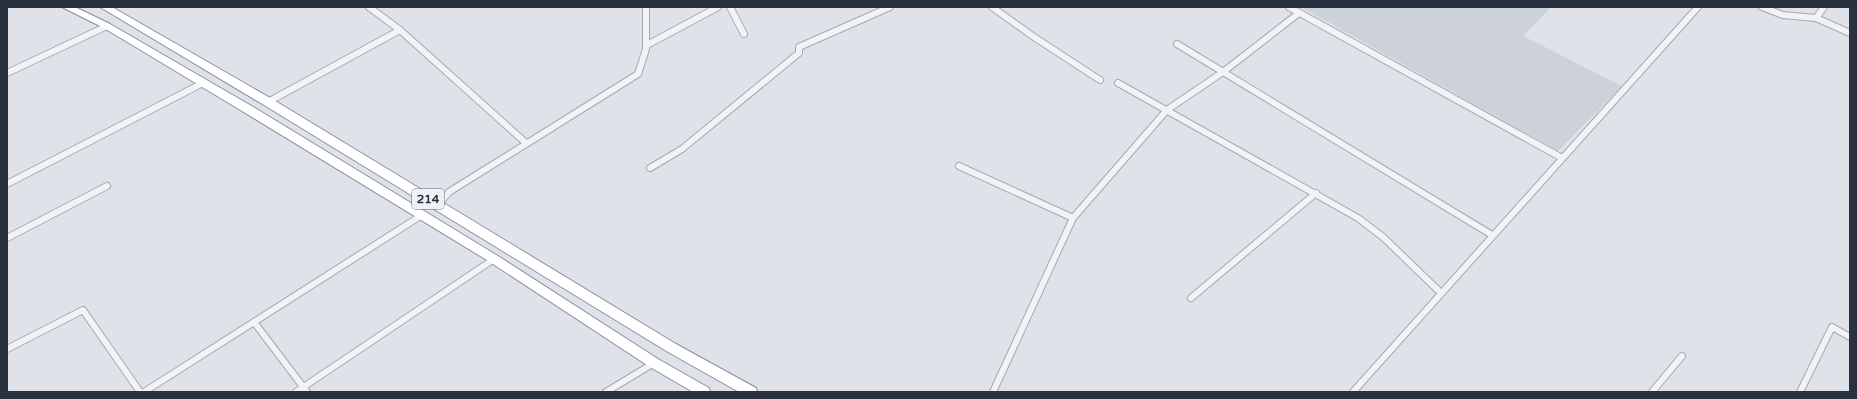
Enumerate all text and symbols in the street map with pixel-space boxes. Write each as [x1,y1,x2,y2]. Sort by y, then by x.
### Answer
road number: 214 [412,189,444,209]

